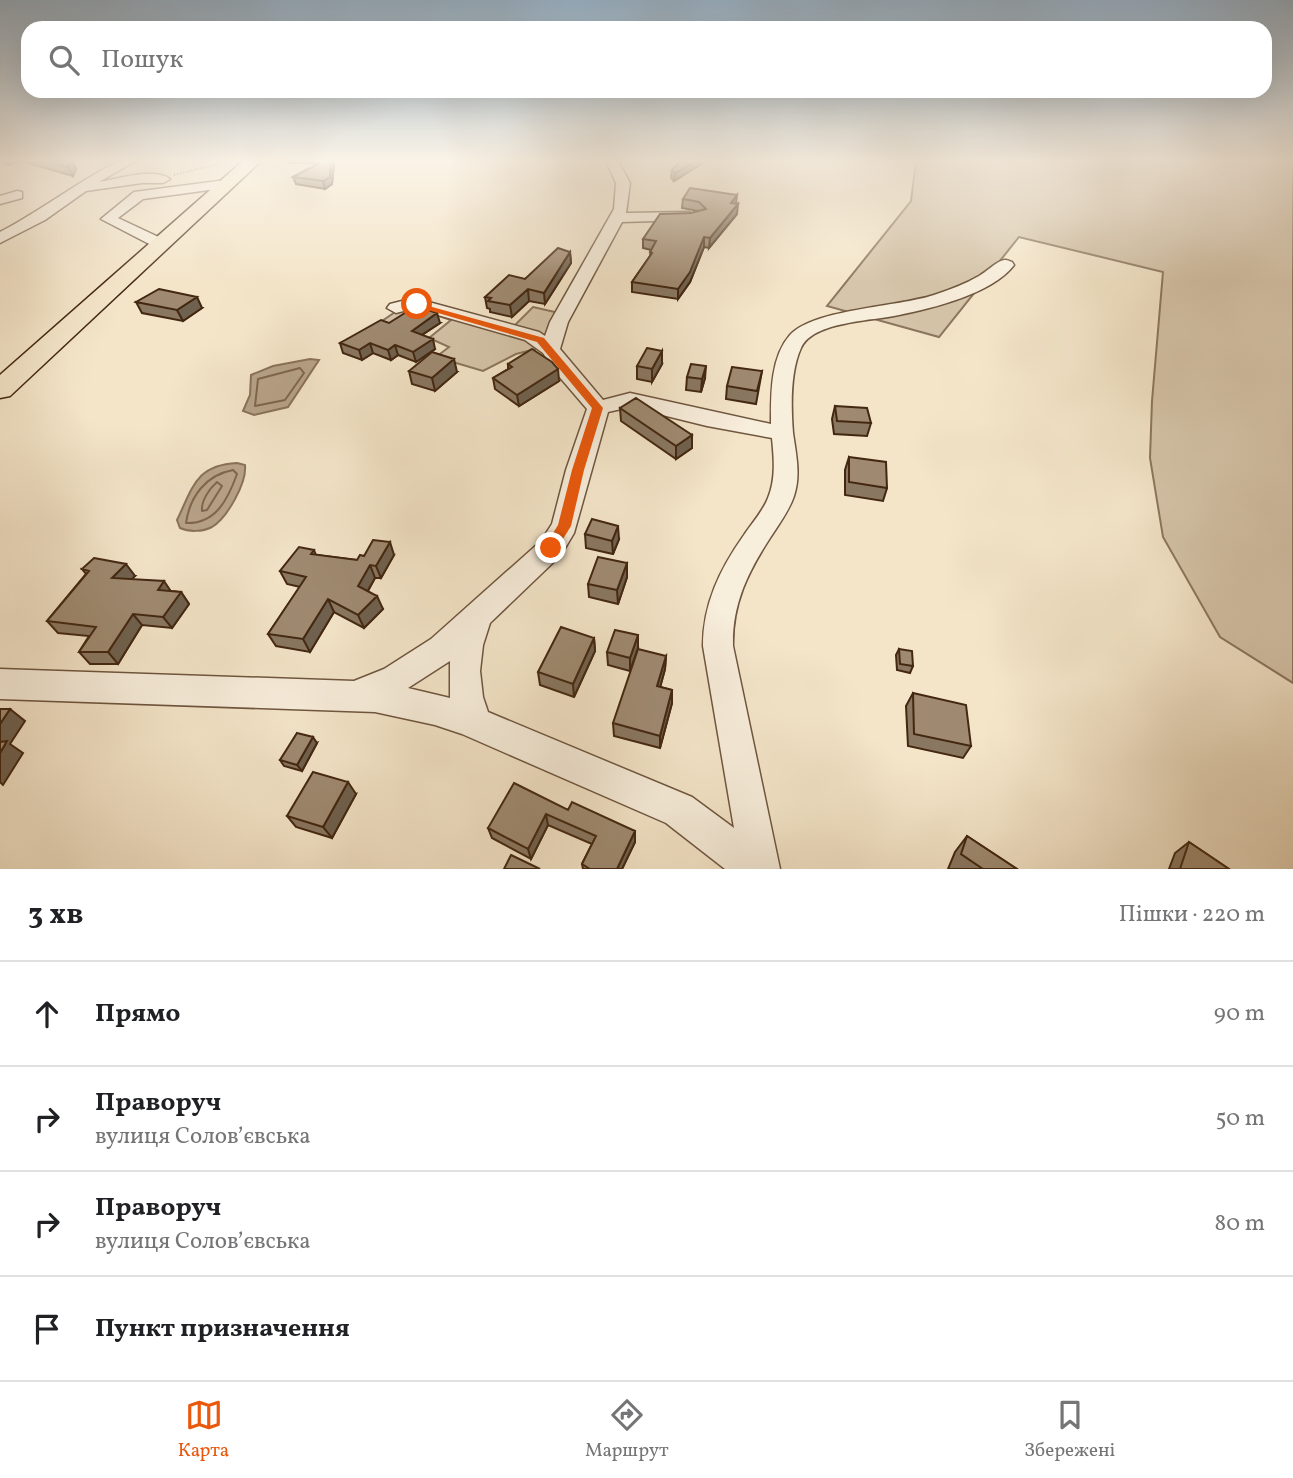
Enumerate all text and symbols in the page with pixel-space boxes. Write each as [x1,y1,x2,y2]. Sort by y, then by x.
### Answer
search box [21,21,1272,98]
icon: search [45,41,83,79]
text: Пошук [101,42,183,78]
route start [401,288,432,319]
route end [535,532,566,563]
text: 3 хв [28,894,84,936]
text: Пішки · 220 m [1119,899,1265,931]
icon: ahead [28,995,66,1033]
text: Прямо [95,996,180,1032]
text: 90 m [1214,998,1265,1030]
text: Праворуч [95,1085,221,1121]
icon: right [28,1100,66,1138]
text: 50 m [1216,1103,1265,1135]
text: вулиця Соловʼєвська [95,1121,311,1153]
text: Праворуч [95,1190,221,1226]
icon: right [28,1205,66,1243]
text: 80 m [1215,1208,1265,1240]
text: вулиця Соловʼєвська [95,1226,311,1258]
icon: arrive [28,1310,66,1348]
text: Пункт призначення [95,1311,350,1347]
tab: Карта [178,1396,229,1464]
tab: Маршрут [585,1396,669,1464]
tab: Збережені [1024,1396,1115,1464]

